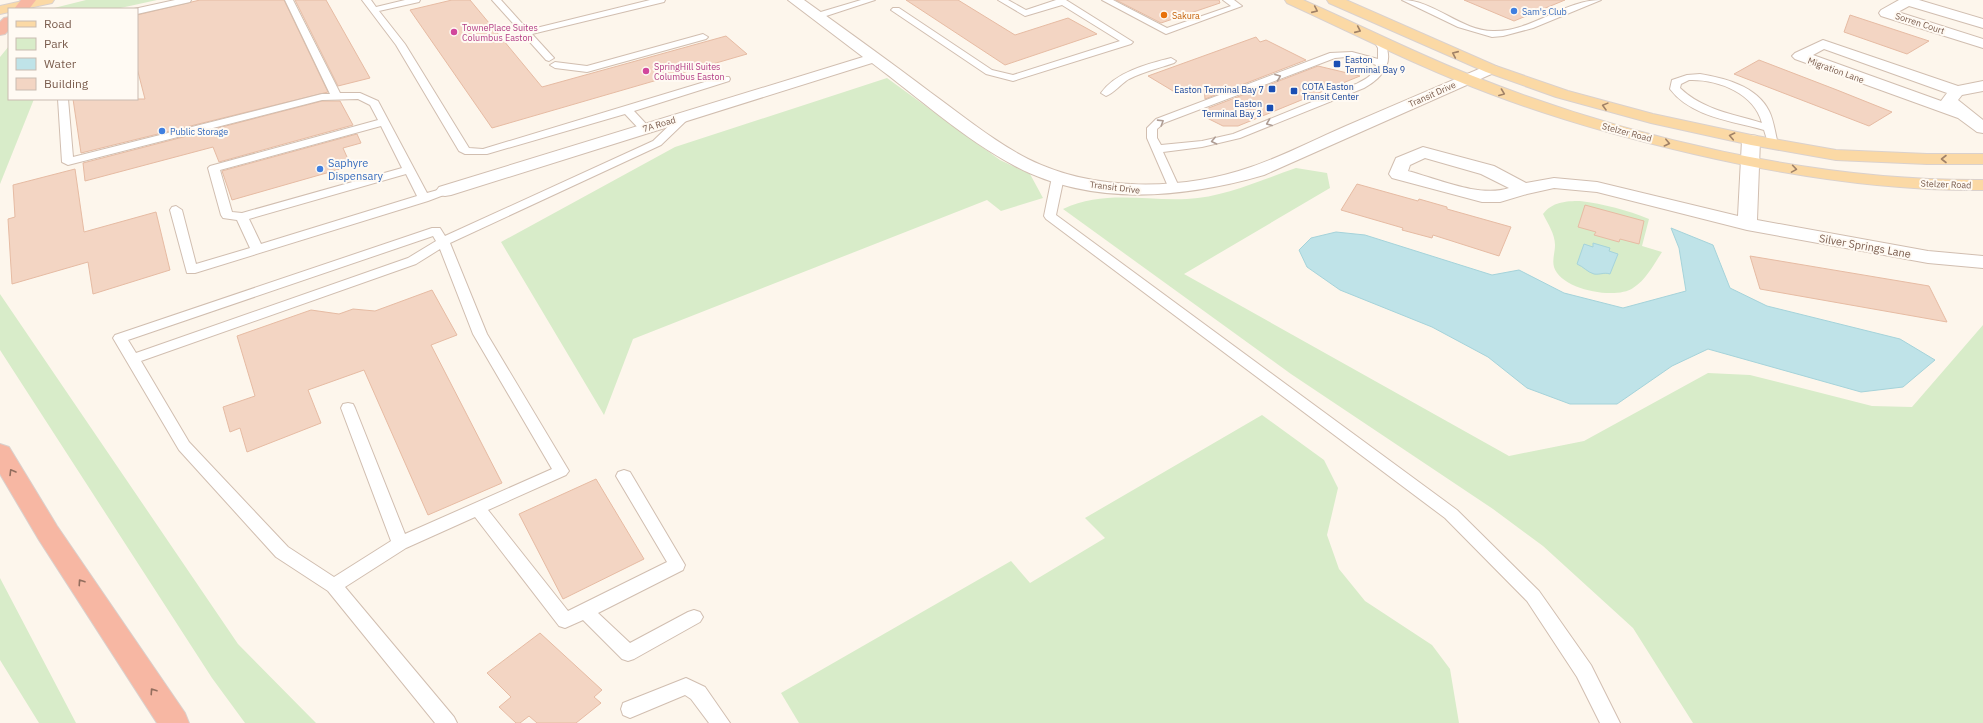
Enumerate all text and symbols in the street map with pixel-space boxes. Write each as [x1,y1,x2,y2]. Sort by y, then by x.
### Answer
one-way arrow [1310,5,1318,13]
marker: Sam's Club [1509,6,1519,16]
place label: Sam's Club [1522,6,1567,17]
legend [8,8,138,100]
marker: Sakura [1159,10,1169,20]
place label: Sakura [1172,10,1200,21]
street label: Sorren Court [1894,10,1946,36]
text: Road [44,16,72,31]
place label: TownePlace Suites Columbus Easton [462,22,538,43]
one-way arrow [1353,25,1361,33]
marker: TownePlace Suites Columbus Easton [449,27,459,37]
text: Park [44,36,69,51]
one-way arrow [1452,50,1459,58]
place label: Easton Terminal Bay 9 [1345,54,1405,75]
street label: Migration Lane [1806,55,1866,85]
text: Water [44,56,77,71]
marker: Easton Terminal Bay 9 [1332,59,1342,69]
place label: SpringHill Suites Columbus Easton [654,61,725,82]
marker: SpringHill Suites Columbus Easton [641,66,651,76]
one-way arrow [1274,73,1281,81]
text: Building [44,76,89,91]
street label: Transit Drive [1407,79,1457,109]
place label: COTA Easton Transit Center [1302,81,1360,102]
place label: Easton Terminal Bay 7 [1174,84,1264,95]
marker: Easton Terminal Bay 7 [1267,84,1277,94]
marker: COTA Easton Transit Center [1289,86,1299,96]
one-way arrow [1499,88,1506,96]
place label: Easton Terminal Bay 3 [1202,98,1262,119]
one-way arrow [1602,102,1609,111]
marker: Easton Terminal Bay 3 [1265,103,1275,113]
street label: 7A Road [641,114,677,134]
one-way arrow [1265,118,1273,126]
one-way arrow [1157,120,1164,127]
street label: Stelzer Road [1601,120,1653,144]
marker: Public Storage [157,126,167,136]
place label: Public Storage [170,126,228,137]
one-way arrow [1729,132,1735,140]
one-way arrow [1211,136,1218,145]
one-way arrow [1664,138,1670,146]
one-way arrow [1941,155,1947,163]
place label: Saphyre Dispensary [328,156,384,183]
marker: Saphyre Dispensary [315,164,325,174]
one-way arrow [1791,164,1797,173]
street label: Transit Drive [1089,178,1141,196]
street label: Stelzer Road [1920,178,1972,190]
street label: Silver Springs Lane [1818,231,1912,261]
one-way arrow [9,469,16,476]
one-way arrow [78,580,85,587]
one-way arrow [150,688,157,695]

